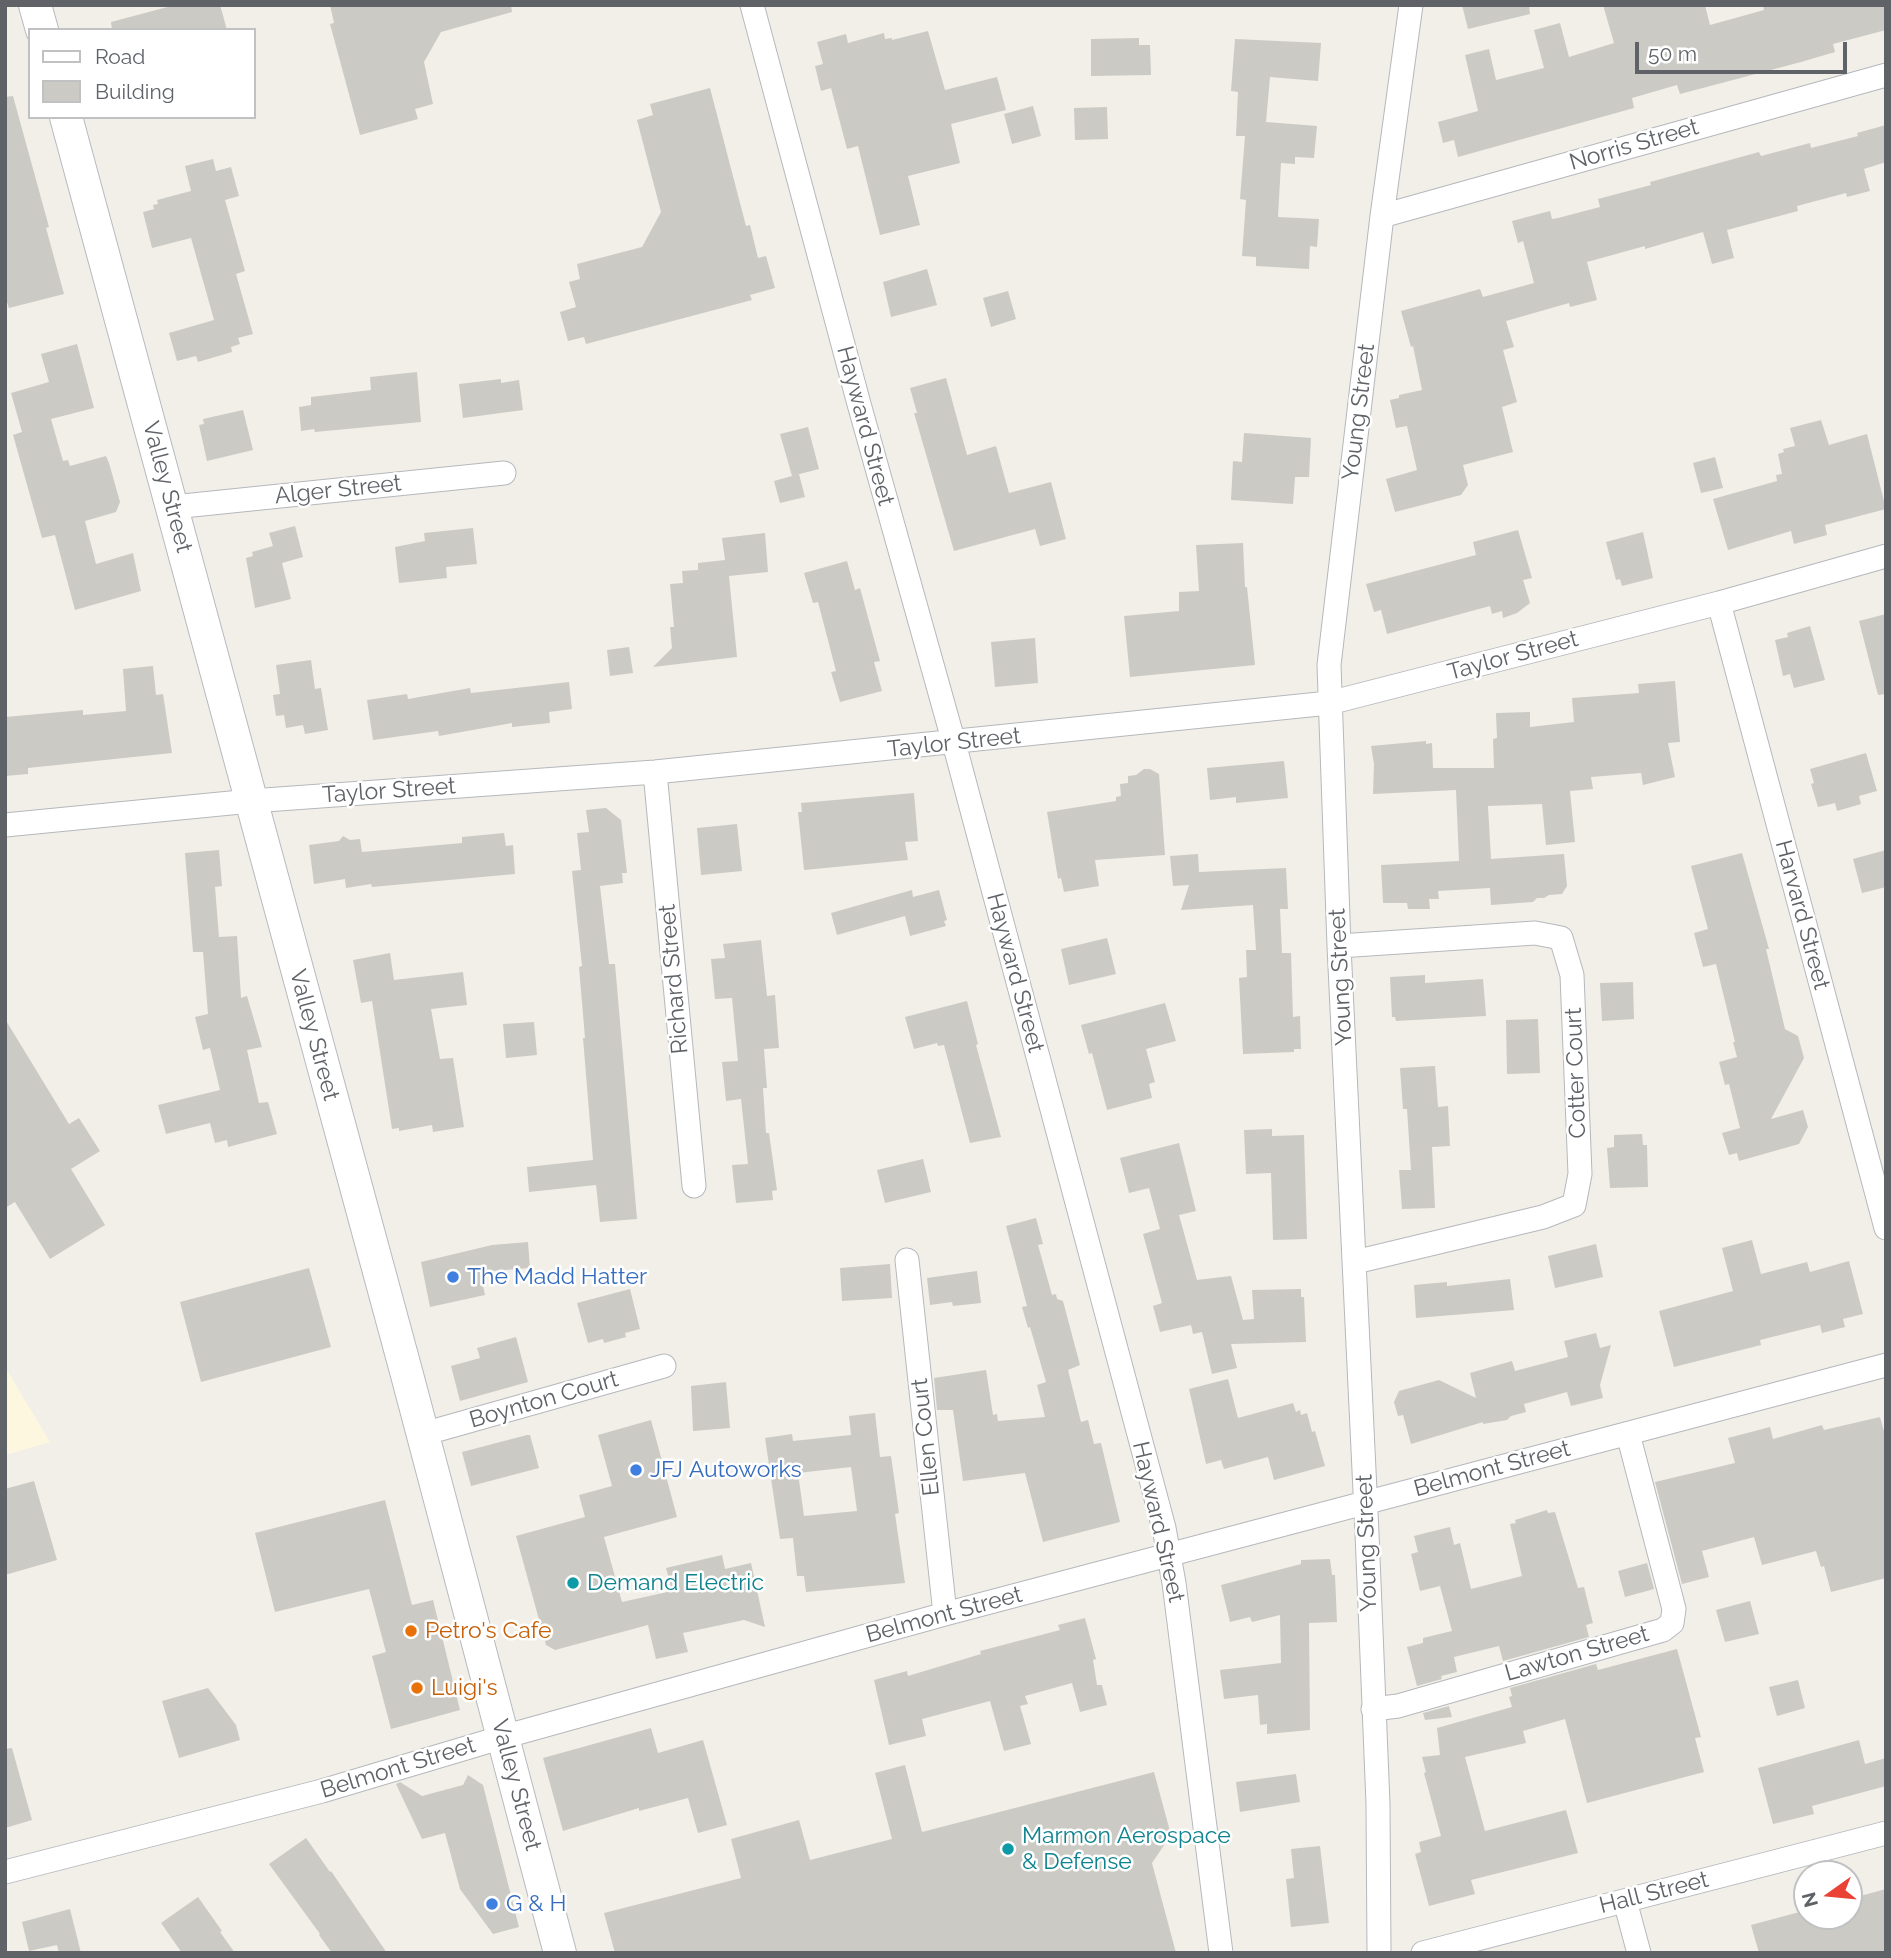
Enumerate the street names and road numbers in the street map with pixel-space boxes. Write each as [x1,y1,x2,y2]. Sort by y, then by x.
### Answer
street label: Norris Street [1566,113,1702,177]
street label: Young Street [1337,342,1381,482]
street label: Hayward Street [830,343,900,509]
street label: Valley Street [136,418,198,556]
street label: Alger Street [273,470,403,510]
street label: Taylor Street [1445,625,1581,687]
street label: Taylor Street [886,722,1022,764]
street label: Taylor Street [321,773,457,809]
street label: Harvard Street [1769,837,1835,993]
street label: Hayward Street [980,890,1050,1056]
street label: Richard Street [654,903,694,1055]
street label: Young Street [1324,908,1358,1046]
street label: Valley Street [283,966,345,1104]
street label: Cotter Court [1560,1007,1592,1139]
street label: Boynton Court [466,1366,622,1434]
street label: Ellen Court [906,1377,946,1497]
street label: Belmont Street [1411,1435,1573,1503]
street label: Hayward Street [1126,1439,1190,1605]
street label: Young Street [1351,1474,1383,1612]
street label: Belmont Street [863,1581,1025,1649]
street label: Lawton Street [1502,1620,1652,1688]
street label: Valley Street [485,1716,547,1854]
street label: Belmont Street [317,1731,479,1805]
street label: Hall Street [1597,1866,1711,1920]

